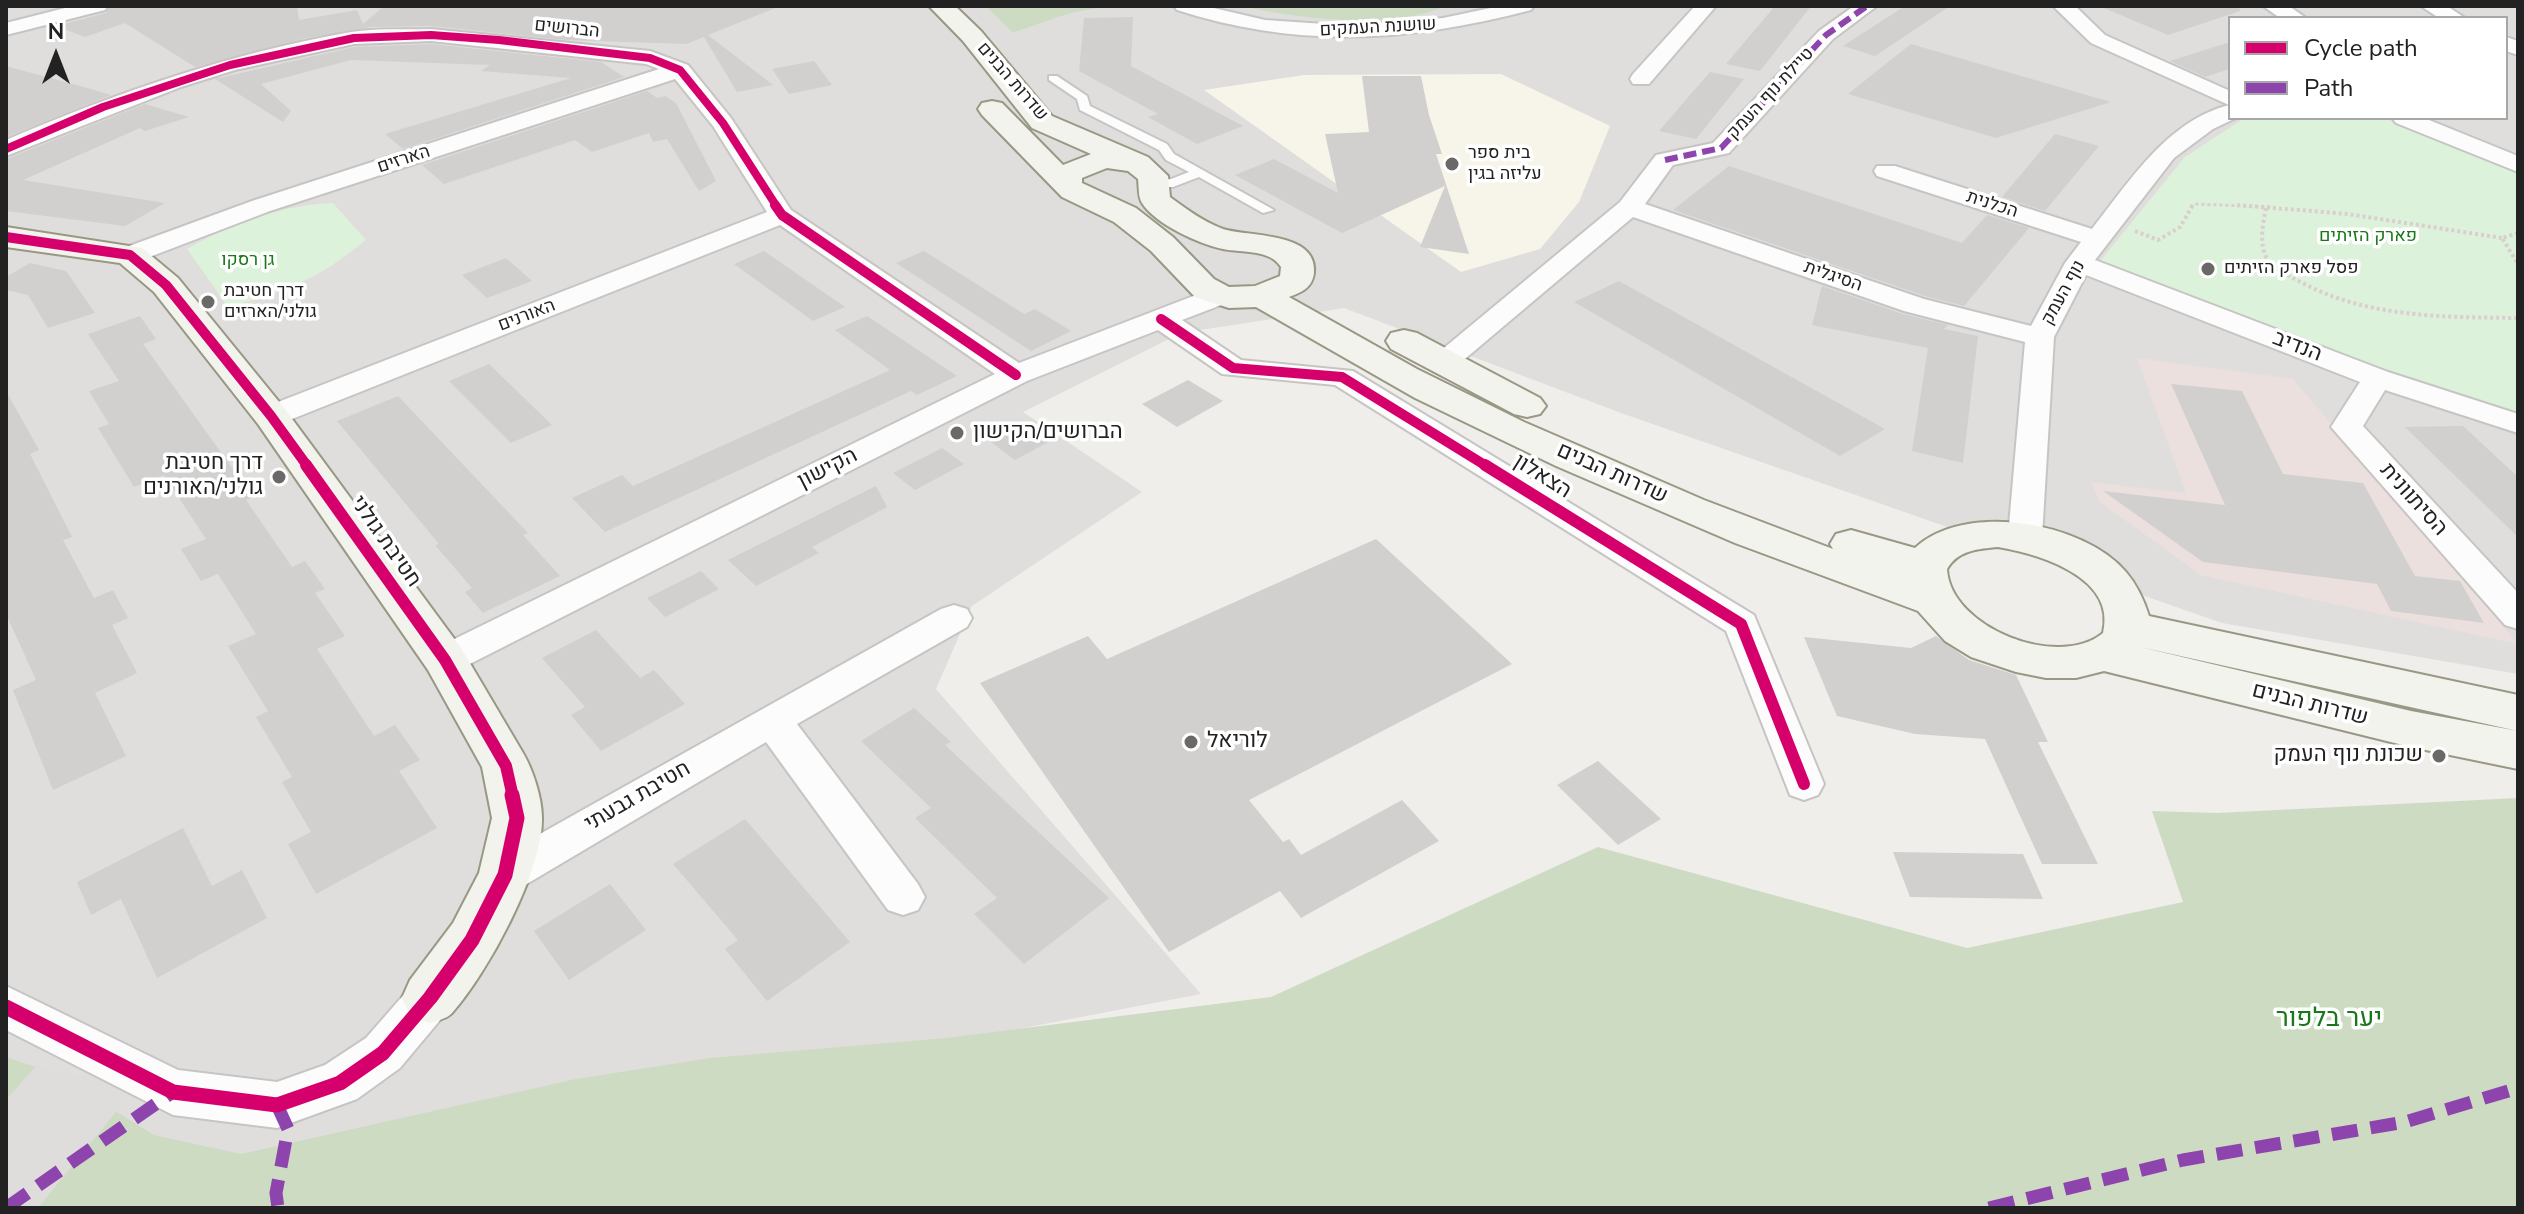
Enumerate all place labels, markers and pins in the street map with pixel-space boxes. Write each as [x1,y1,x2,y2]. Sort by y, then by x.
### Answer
place label: בית ספר עליזה בגין [1468,143,1542,186]
marker: בית ספר עליזה בגין [1443,155,1461,173]
place label: פסל פארק הזיתים [2224,258,2359,280]
marker: פסל פארק הזיתים [2199,260,2217,278]
place label: דרך חטיבת גולני/הארזים [224,281,317,324]
marker: דרך חטיבת גולני/הארזים [199,293,217,311]
place label: הברושים/הקישון [973,420,1123,446]
marker: הברושים/הקישון [948,424,966,442]
place label: דרך חטיבת גולני/האורנים [143,451,263,502]
marker: דרך חטיבת גולני/האורנים [270,468,288,486]
place label: לוריאל [1207,729,1268,755]
marker: לוריאל [1182,733,1200,751]
place label: שכונת נוף העמק [2273,743,2423,769]
marker: שכונת נוף העמק [2430,747,2448,765]

